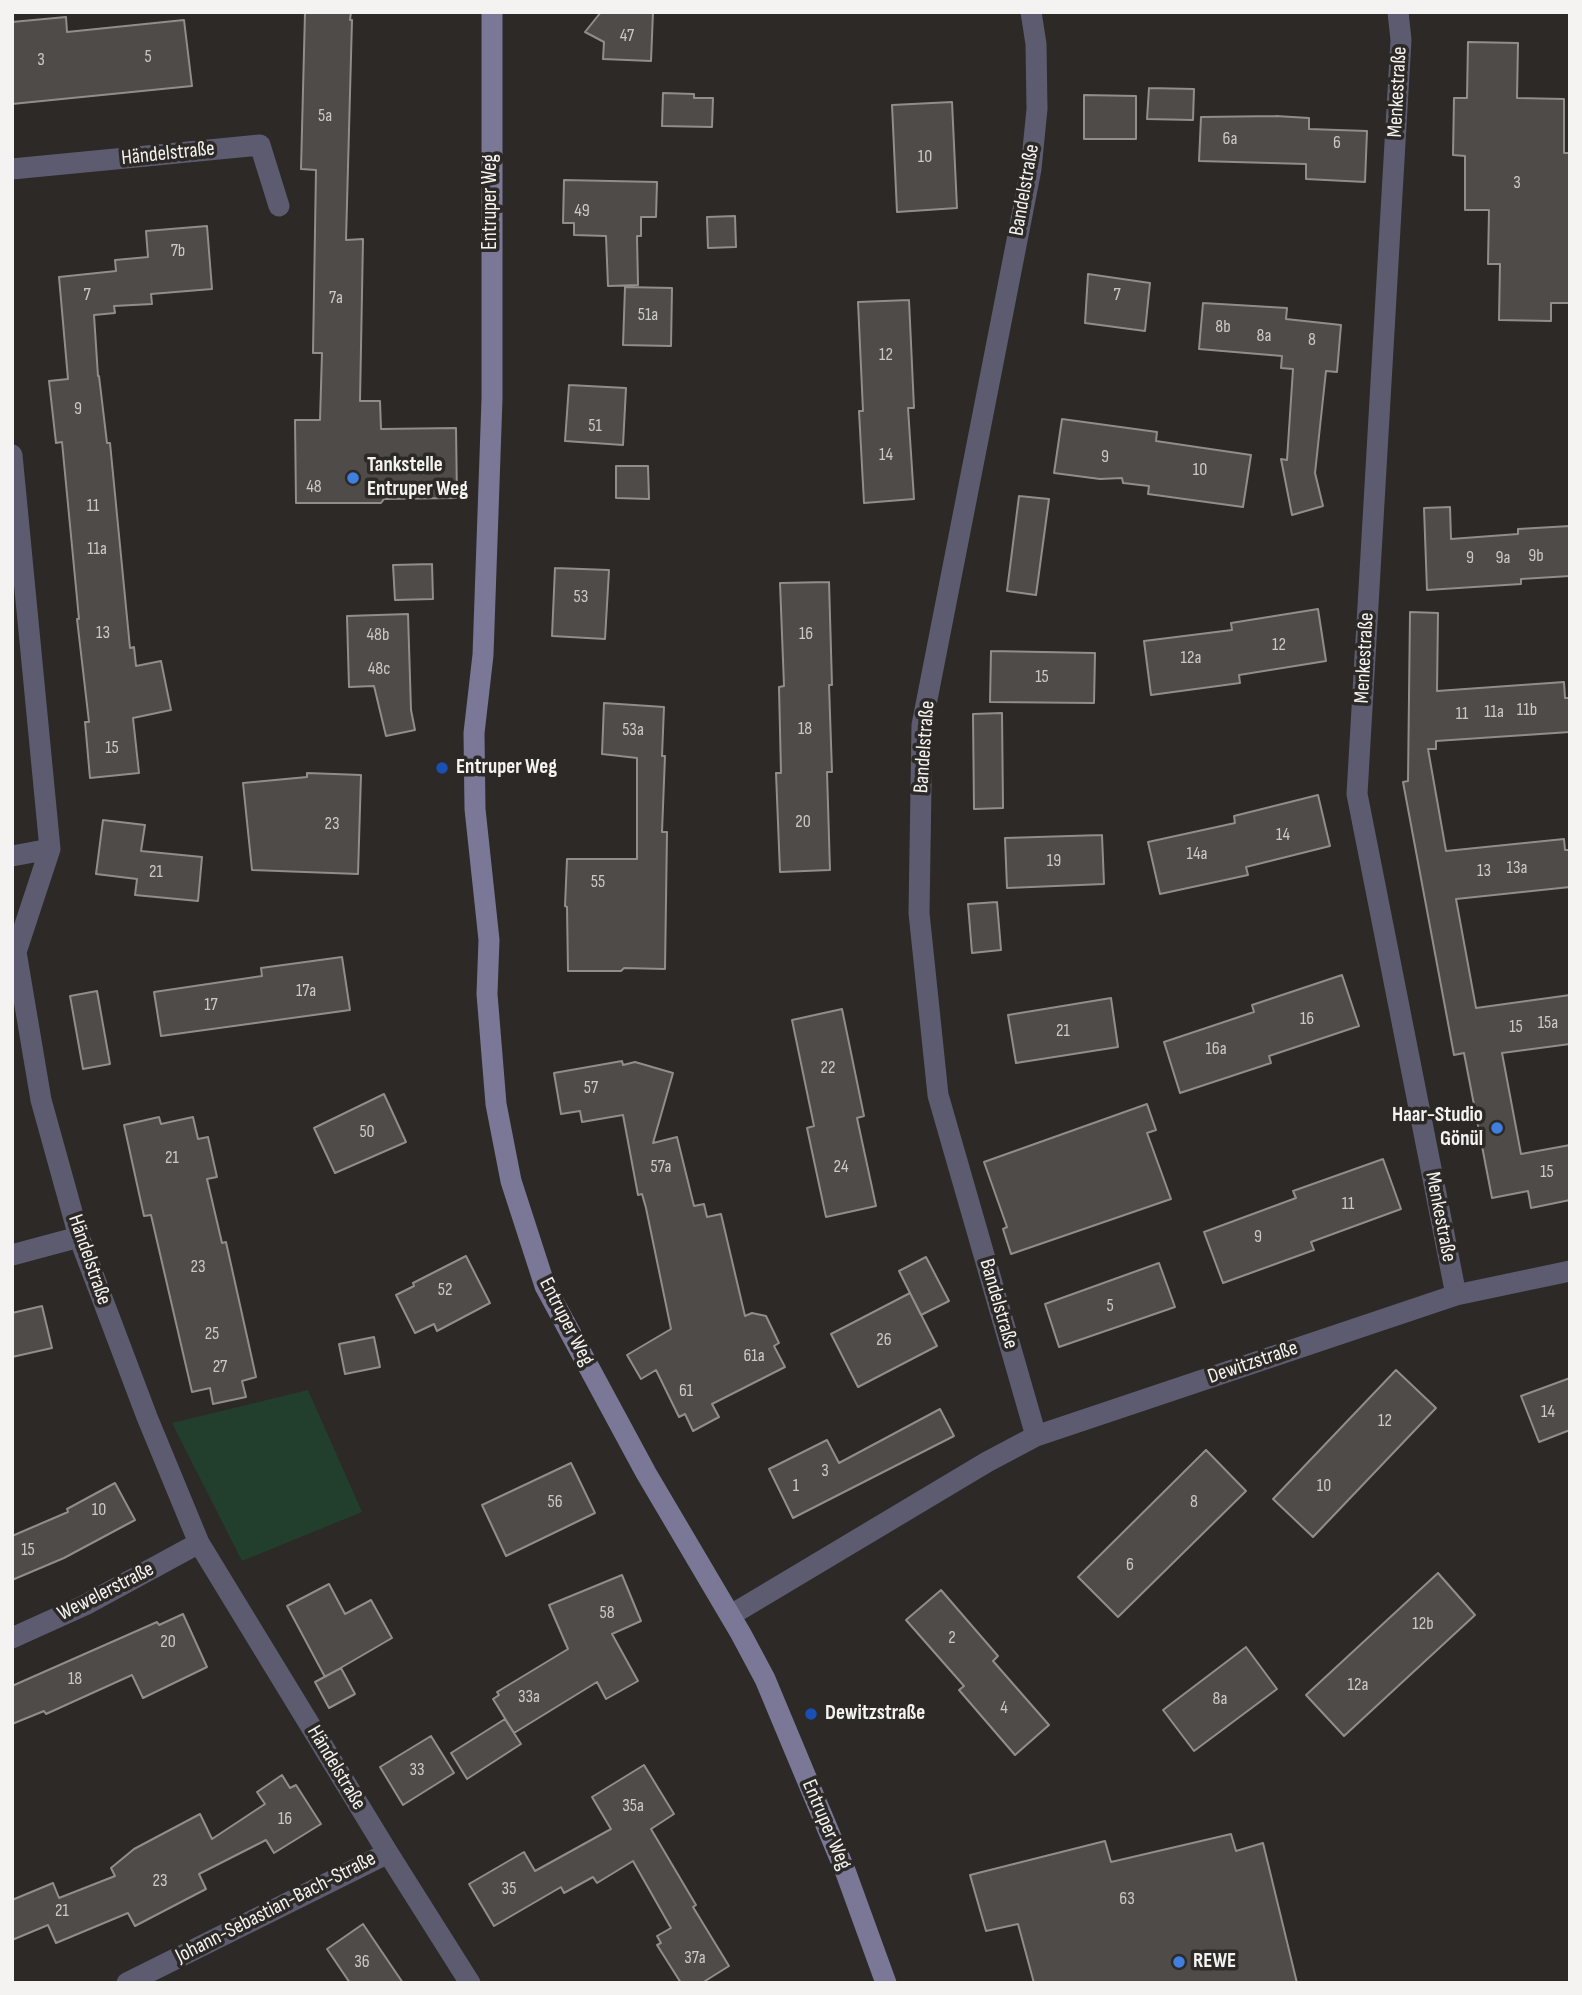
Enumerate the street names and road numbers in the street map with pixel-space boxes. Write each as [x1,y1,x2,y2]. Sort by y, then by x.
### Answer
street label: Menkestraße [1383,46,1413,138]
street label: Händelstraße [120,137,216,171]
street label: Bandelstraße [1005,142,1045,238]
street label: Entruper Weg [478,154,504,250]
street label: Menkestraße [1350,612,1380,704]
street label: Bandelstraße [909,700,941,794]
street label: Menkestraße [1419,1170,1461,1264]
street label: Händelstraße [62,1212,116,1308]
street label: Bandelstraße [973,1256,1023,1352]
street label: Entruper Weg [533,1274,599,1370]
street label: Dewitzstraße [1205,1336,1301,1390]
street label: Wewelerstraße [54,1557,158,1627]
street label: Händelstraße [301,1721,371,1815]
street label: Entruper Weg [796,1776,856,1874]
street label: Johann-Sebastian-Bach-Straße [172,1847,380,1969]

